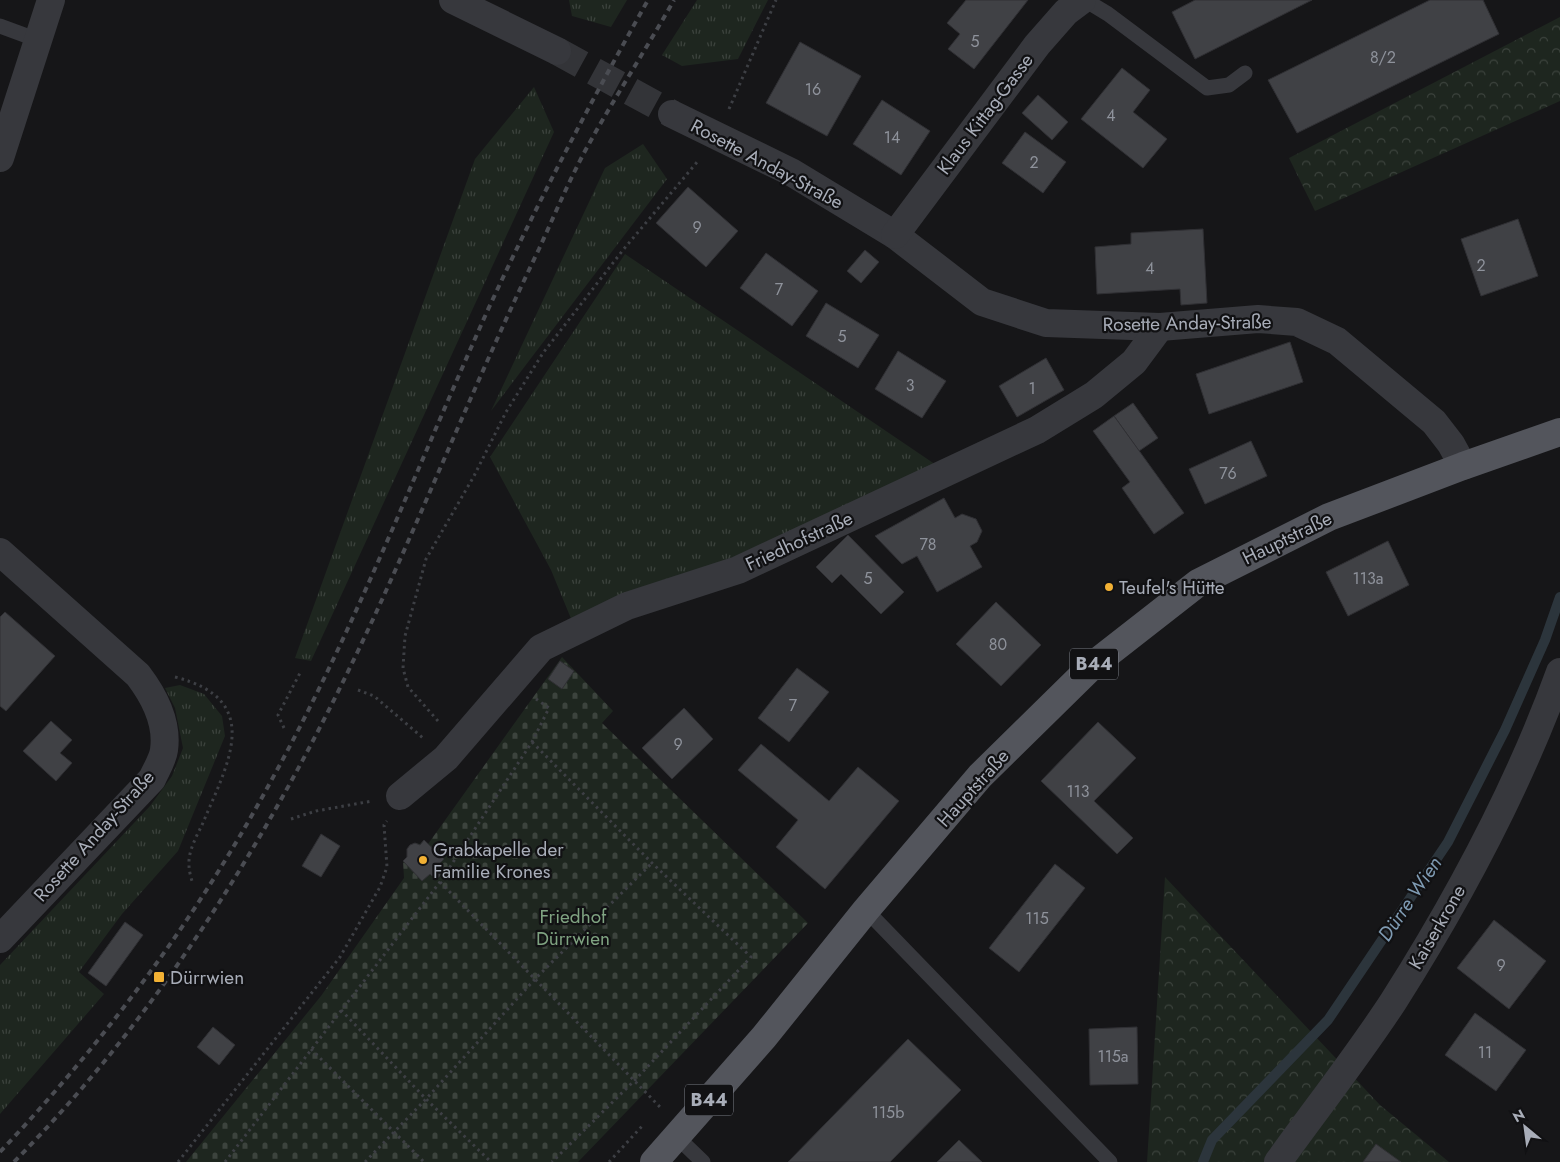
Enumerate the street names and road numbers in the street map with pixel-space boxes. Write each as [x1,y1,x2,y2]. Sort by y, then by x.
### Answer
street label: Klaus Kittag-Gasse [930,48,1040,180]
street label: Rosette Anday-Straße [686,112,848,216]
street label: Rosette Anday-Straße [1102,308,1272,338]
street label: Friedhofstraße [741,504,857,578]
street label: Hauptstraße [1238,505,1336,571]
road number: B44 [1070,649,1118,680]
street label: Hauptstraße [931,743,1015,833]
street label: Rosette Anday-Straße [27,764,161,908]
street label: Kaiserkrone [1402,880,1472,974]
road number: B44 [685,1084,733,1116]

